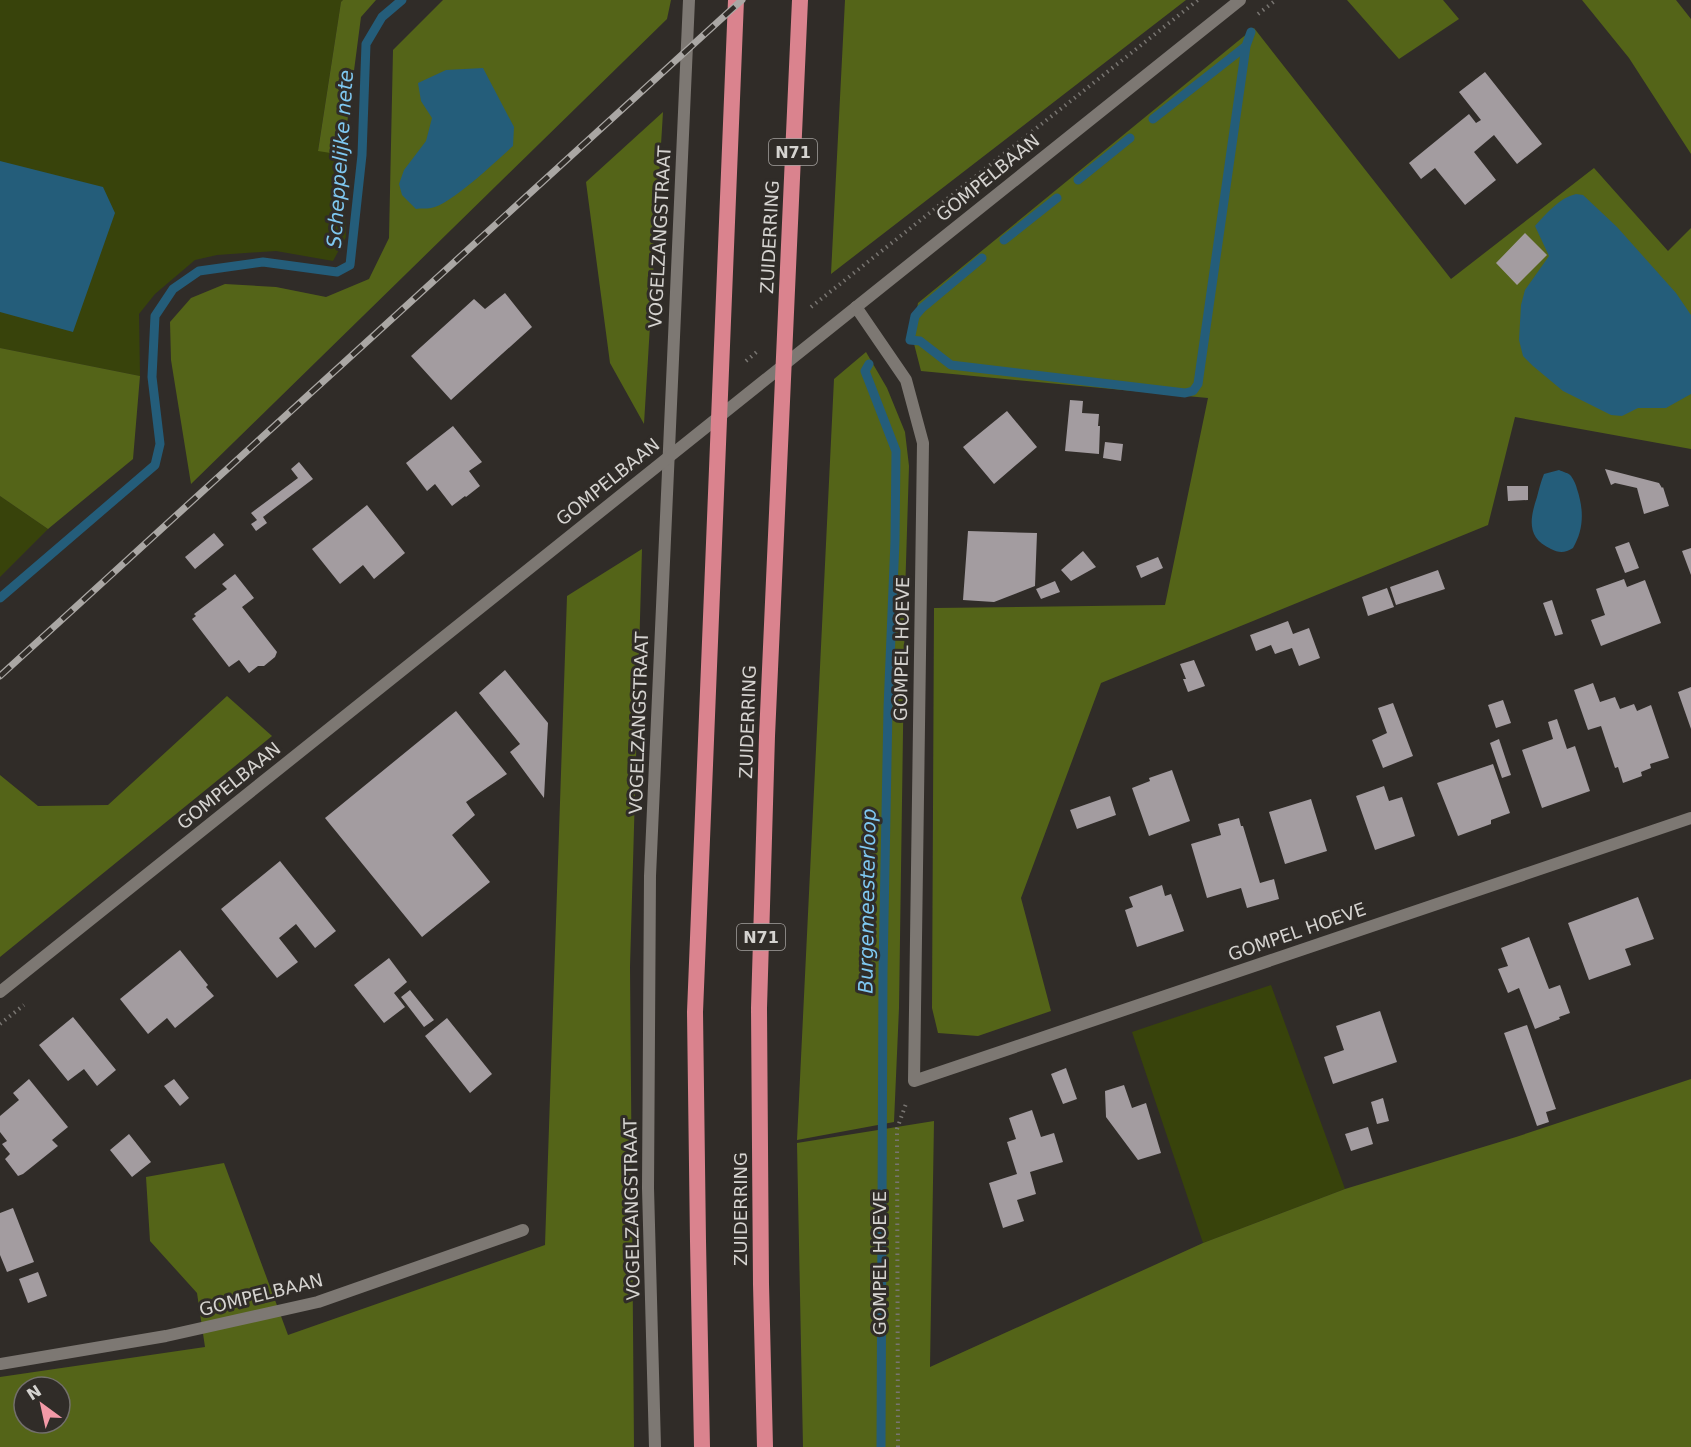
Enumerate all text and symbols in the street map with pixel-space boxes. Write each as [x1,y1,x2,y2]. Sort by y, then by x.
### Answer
water label: Scheppelijke nete [322,69,358,249]
street label: GOMPELBAAN [932,130,1044,226]
road number: N71 [769,139,817,165]
street label: VOGELZANGSTRAAT [644,144,675,329]
street label: ZUIDERRING [756,180,783,294]
street label: GOMPELBAAN [552,434,664,530]
street label: GOMPEL HOEVE [890,577,913,721]
street label: VOGELZANGSTRAAT [625,630,652,815]
street label: ZUIDERRING [735,665,760,779]
street label: GOMPELBAAN [173,738,285,834]
water label: Burgemeesterloop [853,808,881,994]
street label: GOMPEL HOEVE [1225,898,1369,965]
road number: N71 [737,924,785,950]
street label: VOGELZANGSTRAAT [619,1117,644,1300]
street label: ZUIDERRING [730,1152,751,1266]
street label: GOMPEL HOEVE [869,1191,890,1335]
street label: GOMPELBAAN [197,1269,325,1320]
north arrow [12,1375,72,1435]
text: N [23,1381,45,1404]

